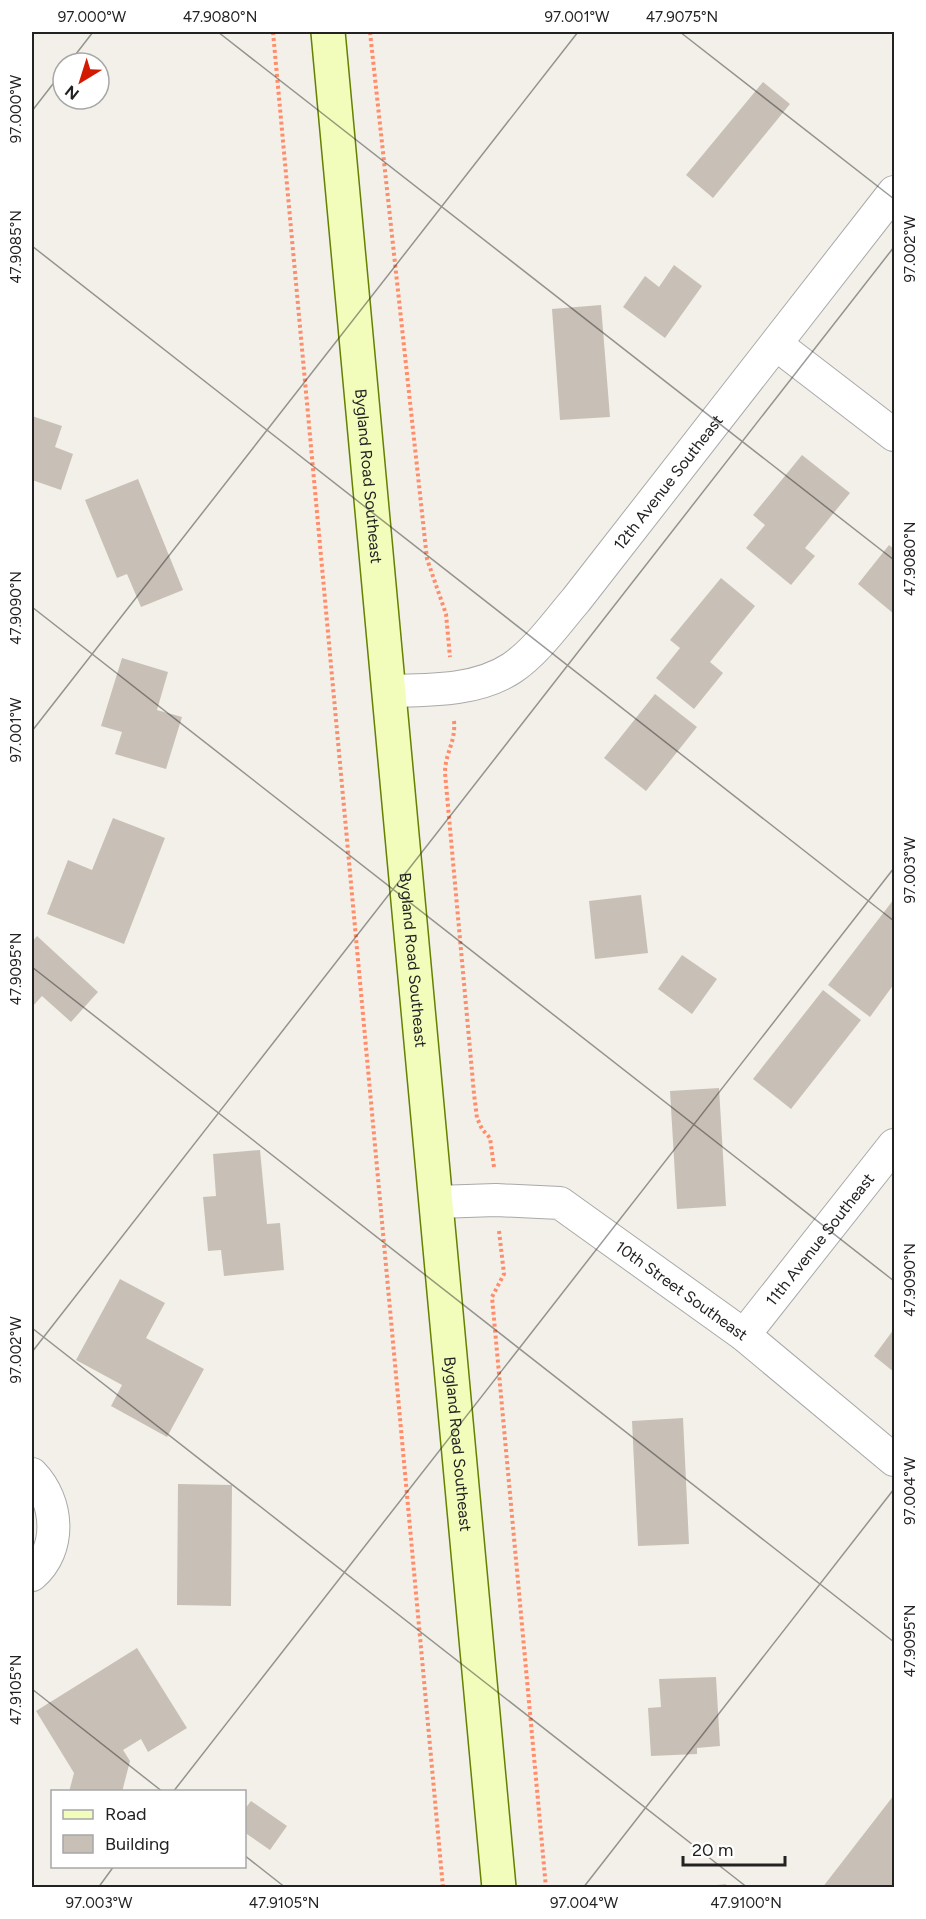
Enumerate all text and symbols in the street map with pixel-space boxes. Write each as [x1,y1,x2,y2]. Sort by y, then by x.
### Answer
text: 97.000°W [58,8,127,26]
text: 47.9080°N [183,8,257,26]
text: 97.001°W [544,8,610,26]
text: 47.9075°N [646,8,718,26]
north arrow [51,51,111,111]
text: 97.000°W [7,74,25,143]
text: N [61,81,83,104]
text: 47.9085°N [7,210,25,284]
text: 97.002°W [901,215,919,283]
street label: Bygland Road Southeast [351,388,386,564]
street label: 12th Avenue Southeast [609,411,726,553]
text: 47.9080°N [901,522,919,596]
text: 47.9090°N [7,571,25,645]
text: 97.001°W [7,697,25,763]
text: 97.003°W [901,836,919,904]
street label: Bygland Road Southeast [396,872,431,1048]
text: 47.9095°N [7,933,25,1005]
street label: 11th Avenue Southeast [761,1169,878,1309]
street label: 10th Street Southeast [612,1237,752,1344]
text: 47.9090°N [901,1243,919,1317]
text: 97.002°W [7,1316,25,1384]
street label: Bygland Road Southeast [441,1356,476,1532]
text: 97.004°W [901,1456,919,1525]
text: 47.9095°N [901,1605,919,1677]
text: 47.9105°N [7,1655,25,1725]
legend [51,1790,246,1868]
text: Road [105,1803,146,1825]
scale bar [683,1829,785,1867]
text: Building [105,1833,170,1855]
text: 20 m [692,1839,733,1861]
text: 97.003°W [66,1894,133,1912]
text: 47.9105°N [249,1894,319,1912]
text: 97.004°W [550,1894,619,1912]
text: 47.9100°N [710,1894,782,1912]

